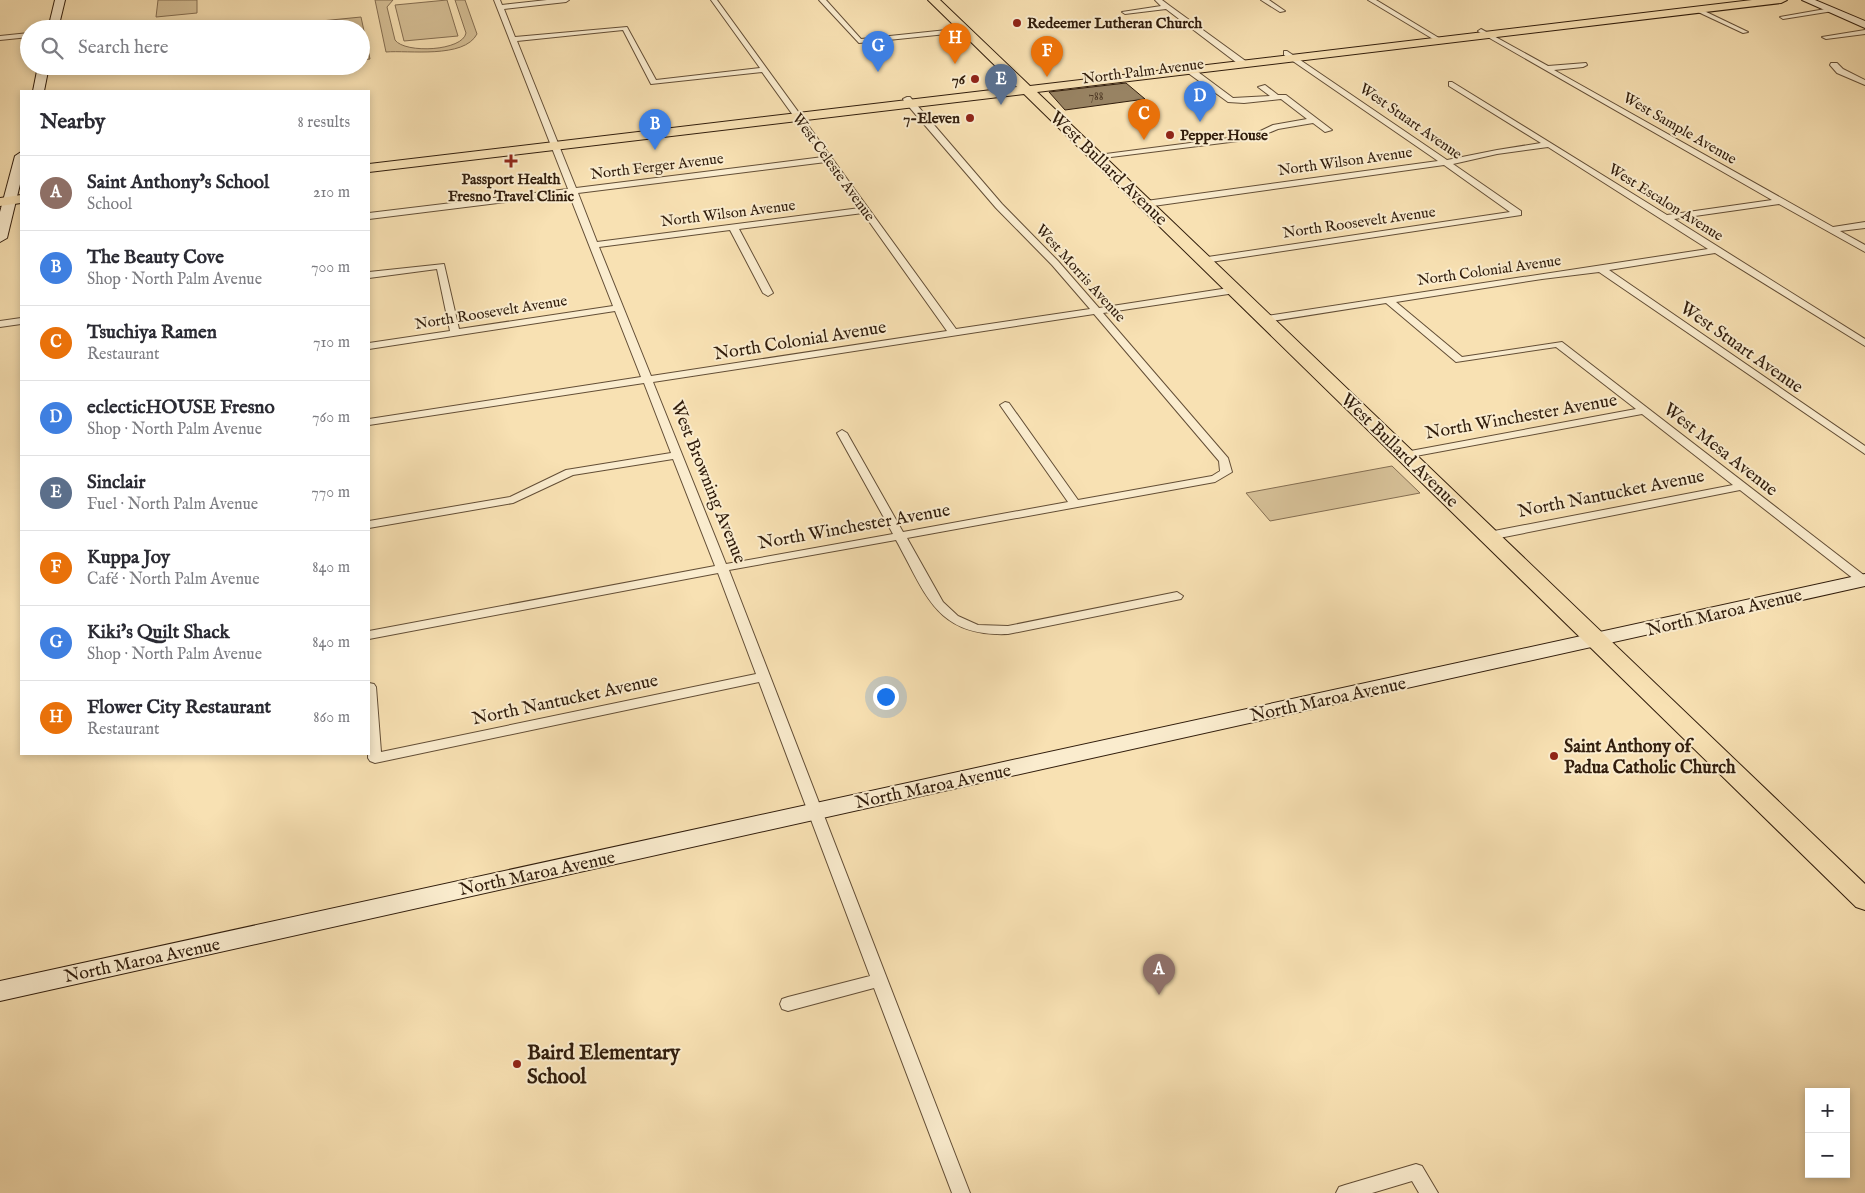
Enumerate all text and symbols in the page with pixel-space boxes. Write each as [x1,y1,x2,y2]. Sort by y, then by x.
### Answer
place label: Redeemer Lutheran Church [1027,14,1203,33]
marker: Redeemer Lutheran Church [1011,17,1023,29]
search box [20,20,370,75]
pin: H [939,23,971,64]
pin: G [862,31,894,72]
icon: search [38,34,66,62]
text: Search here [78,36,169,60]
pin: F [1031,36,1063,77]
street label: North Palm Avenue [1081,55,1205,88]
pin: E [985,64,1017,105]
place label: 76 [952,70,966,89]
marker: 76 [969,73,981,85]
street label: West Stuart Avenue [1356,79,1466,164]
pin: D [1184,81,1216,122]
street label: West Sample Avenue [1620,88,1740,169]
house number: 788 [1088,89,1104,104]
pin: C [1128,99,1160,140]
street label: West Bullard Avenue [1044,107,1172,231]
text: Nearby [40,109,105,136]
pin: B [639,109,671,150]
street label: West Celeste Avenue [788,109,879,225]
place label: 7-Eleven [903,109,960,128]
marker: 7-Eleven [964,112,976,124]
text: 8 results [298,113,350,133]
place label: Pepper House [1180,126,1268,145]
marker: Pepper House [1164,129,1176,141]
street label: North Wilson Avenue [1277,143,1414,180]
street label: North Ferger Avenue [589,149,725,184]
marker: Passport Health Fresno Travel Clinic [504,154,518,168]
street label: West Escalon Avenue [1605,159,1727,245]
place label: Passport Health Fresno Travel Clinic [448,170,575,206]
text: Saint Anthony's School [87,171,269,195]
text: A [51,183,61,203]
text: 210 m [313,183,350,203]
text: School [87,195,132,215]
street label: North Wilson Avenue [660,196,796,231]
street label: North Roosevelt Avenue [1281,202,1437,243]
street label: West Morris Avenue [1032,220,1130,326]
text: The Beauty Cove [87,246,224,270]
street label: North Colonial Avenue [1416,251,1562,290]
text: B [51,258,61,278]
text: 700 m [311,258,350,278]
text: Shop · North Palm Avenue [87,270,262,290]
street label: North Roosevelt Avenue [414,291,569,334]
street label: West Stuart Avenue [1675,297,1807,399]
street label: North Colonial Avenue [712,317,888,366]
text: Tsuchiya Ramen [87,321,217,345]
text: C [50,333,62,353]
text: 710 m [313,333,350,353]
text: Restaurant [87,345,160,365]
street label: West Bullard Avenue [1335,389,1463,513]
street label: North Winchester Avenue [1424,389,1619,446]
text: eclecticHOUSE Fresno [87,396,275,420]
street label: West Browning Avenue [664,398,751,567]
street label: West Mesa Avenue [1658,398,1782,502]
text: D [50,408,62,428]
text: 760 m [312,408,350,428]
text: Shop · North Palm Avenue [87,420,262,440]
street label: North Nantucket Avenue [1516,465,1707,524]
text: Sinclair [87,471,146,495]
text: E [50,483,62,503]
text: 770 m [311,483,350,503]
text: Fuel · North Palm Avenue [87,495,258,515]
street label: North Winchester Avenue [757,499,952,556]
text: Kuppa Joy [87,546,170,570]
text: F [51,558,61,578]
text: 840 m [312,558,350,578]
text: Café · North Palm Avenue [87,570,260,590]
street label: North Maroa Avenue [1644,584,1804,643]
text: Kiki's Quilt Shack [87,621,230,645]
text: G [50,633,62,653]
text: 840 m [312,633,350,653]
text: Shop · North Palm Avenue [87,645,262,665]
street label: North Nantucket Avenue [470,670,660,731]
street label: North Maroa Avenue [1248,673,1408,728]
your location [873,684,899,710]
text: Flower City Restaurant [87,696,271,720]
text: H [49,708,63,728]
text: 860 m [313,708,350,728]
text: Restaurant [87,720,160,740]
place label: Saint Anthony of Padua Catholic Church [1564,736,1736,780]
marker: Saint Anthony of Padua Catholic Church [1548,750,1560,762]
street label: North Maroa Avenue [853,760,1013,815]
street label: North Maroa Avenue [457,847,617,902]
street label: North Maroa Avenue [62,934,222,989]
pin: A [1143,954,1175,995]
place label: Baird Elementary School [527,1040,681,1091]
marker: Baird Elementary School [511,1058,523,1070]
map controls [1805,1088,1850,1178]
button: + [1805,1088,1850,1133]
button: − [1805,1133,1850,1178]

